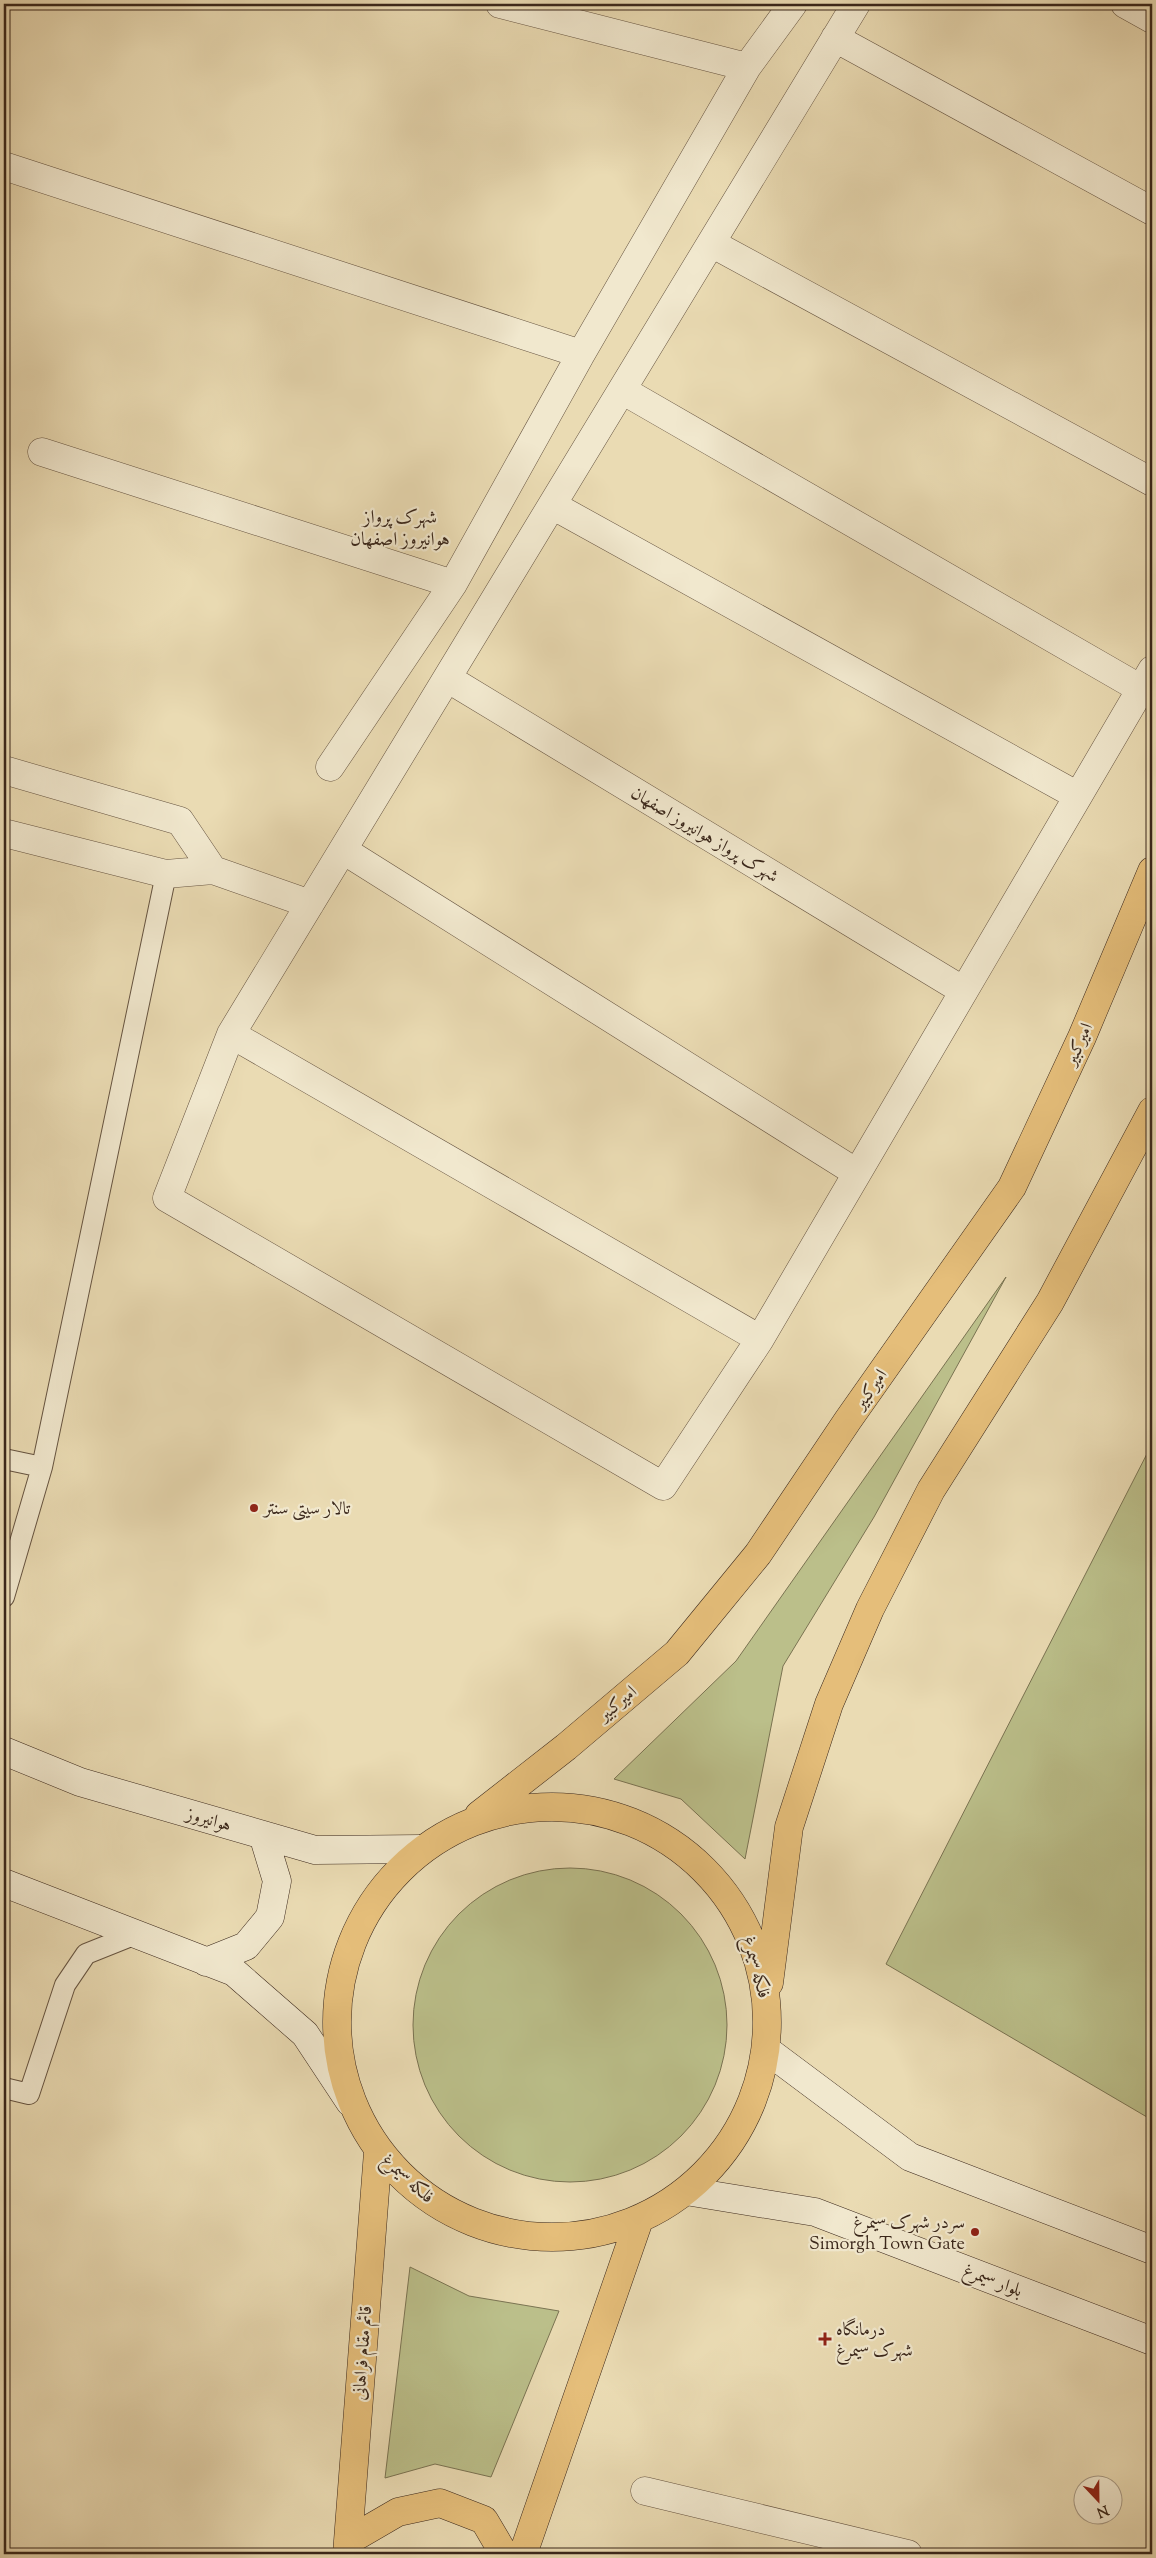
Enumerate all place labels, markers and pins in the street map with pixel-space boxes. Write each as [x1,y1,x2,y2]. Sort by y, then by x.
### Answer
place label: تالار سیتی سنتر [262,1497,351,1523]
marker: تالار سیتی سنتر [248,1502,260,1514]
place label: سردر شهرک سیمرغ Simorgh Town Gate [809,2211,965,2258]
marker: سردر شهرک سیمرغ Simorgh Town Gate [969,2226,981,2238]
place label: درمانگاه شهرک سیمرغ [836,2317,913,2365]
marker: درمانگاه شهرک سیمرغ [818,2332,832,2346]

